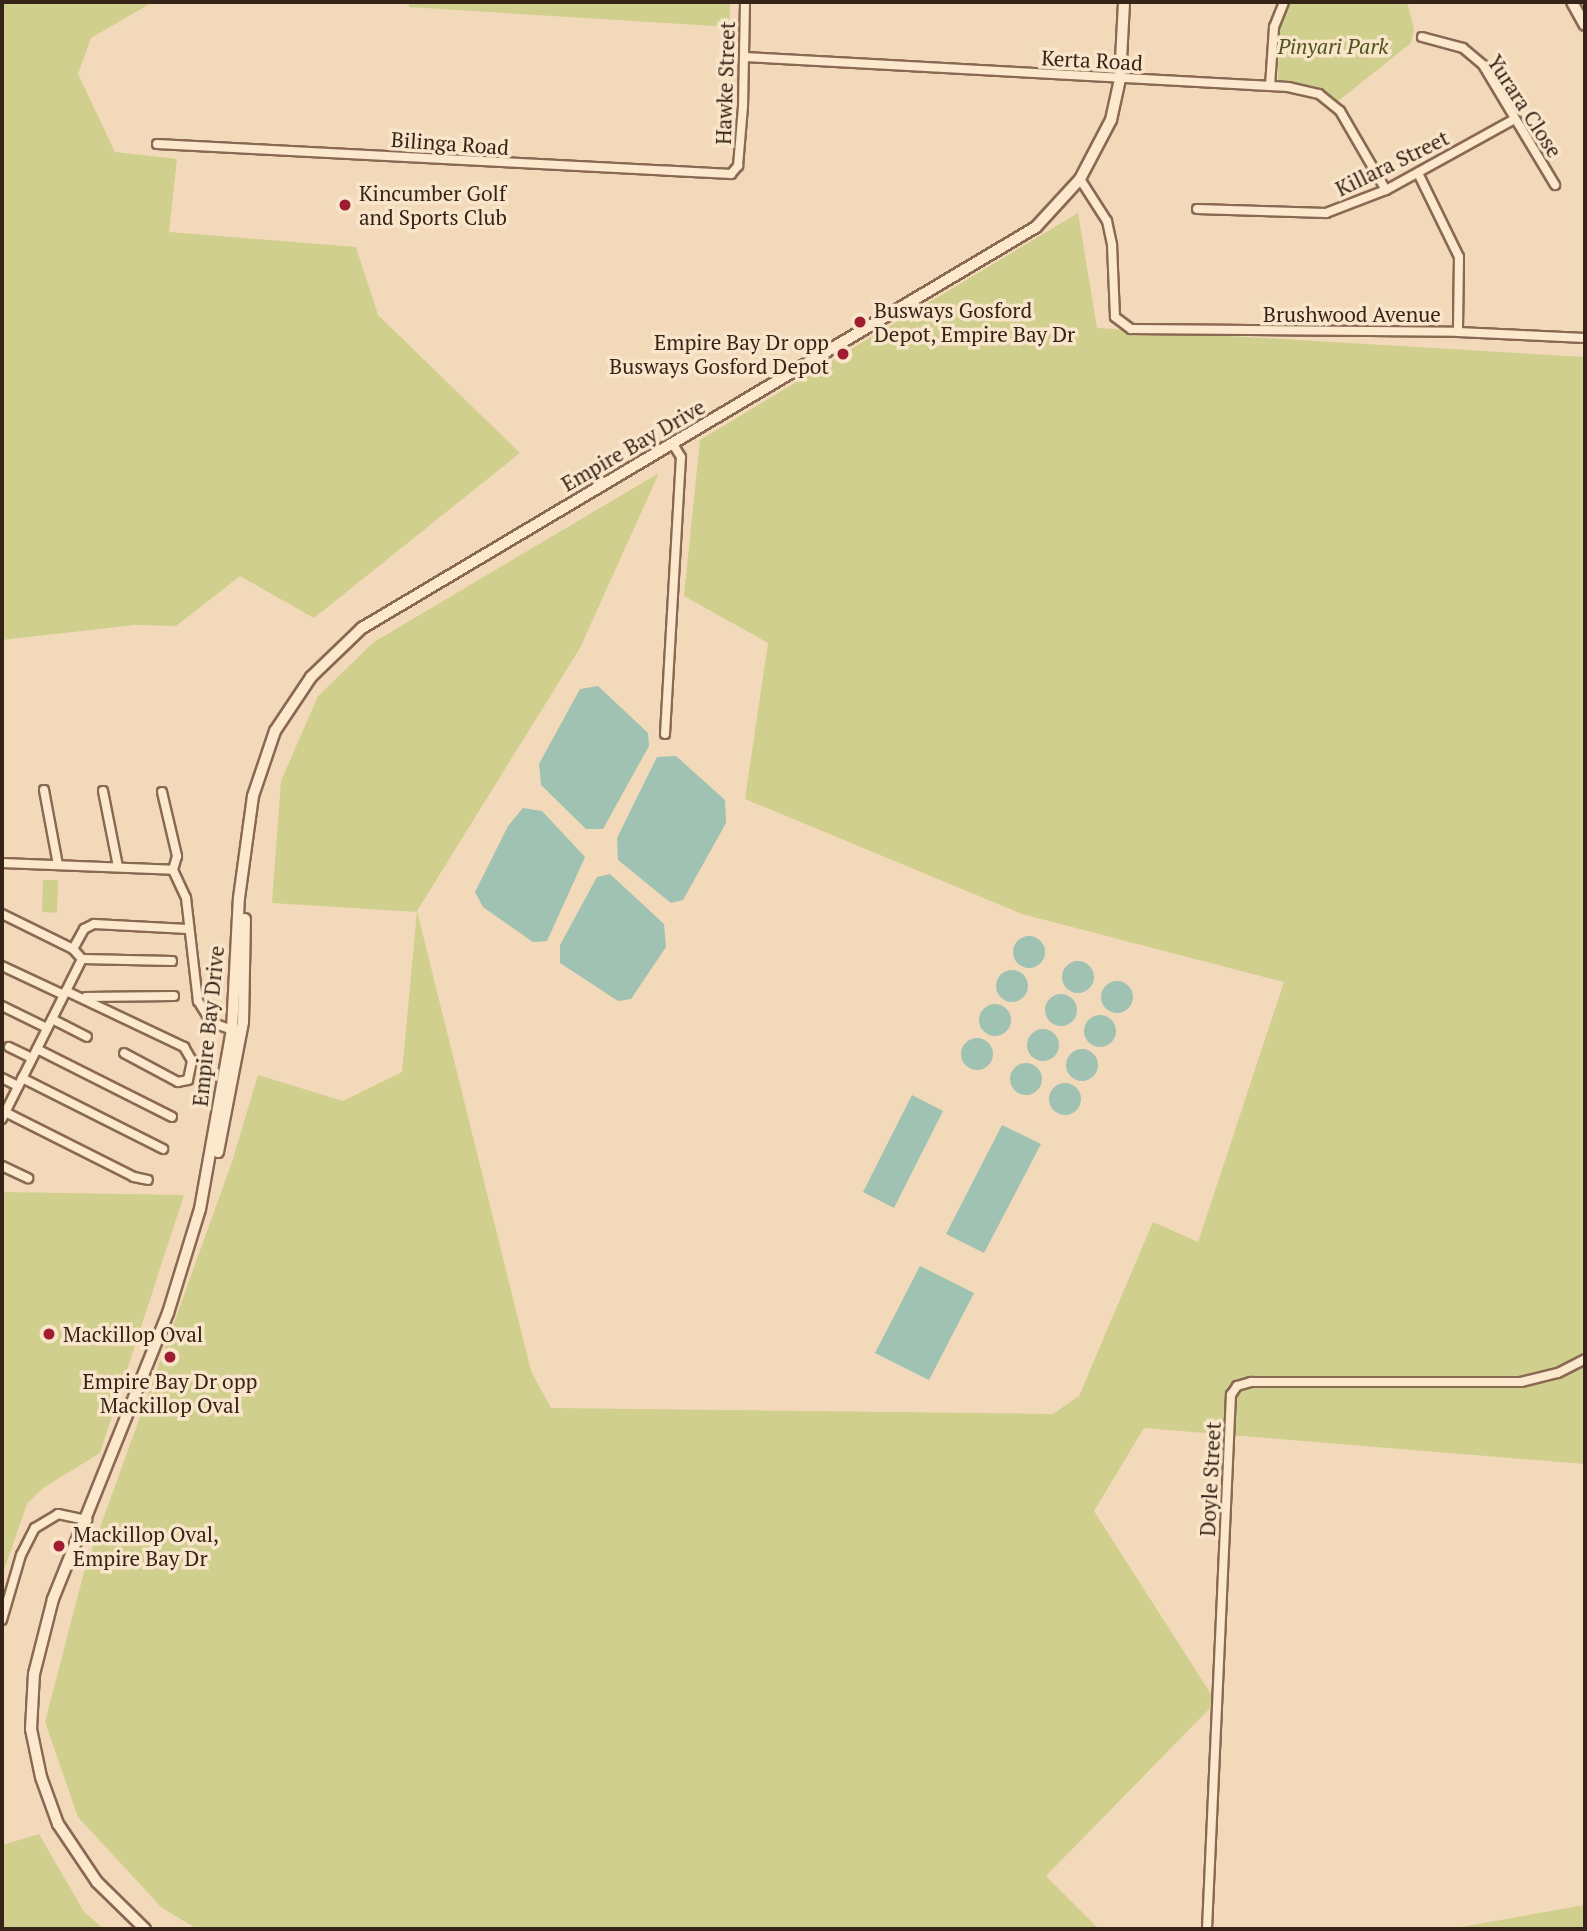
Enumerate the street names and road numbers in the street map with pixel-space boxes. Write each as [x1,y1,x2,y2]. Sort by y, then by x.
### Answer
street label: Hawke Street [710,21,740,145]
street label: Kerta Road [1041,45,1143,75]
street label: Yurara Close [1482,50,1568,162]
street label: Killara Street [1331,125,1453,201]
street label: Bilinga Road [390,126,510,160]
street label: Brushwood Avenue [1263,301,1441,327]
street label: Empire Bay Drive [557,394,709,496]
street label: Empire Bay Drive [187,944,229,1108]
street label: Doyle Street [1194,1421,1226,1537]

